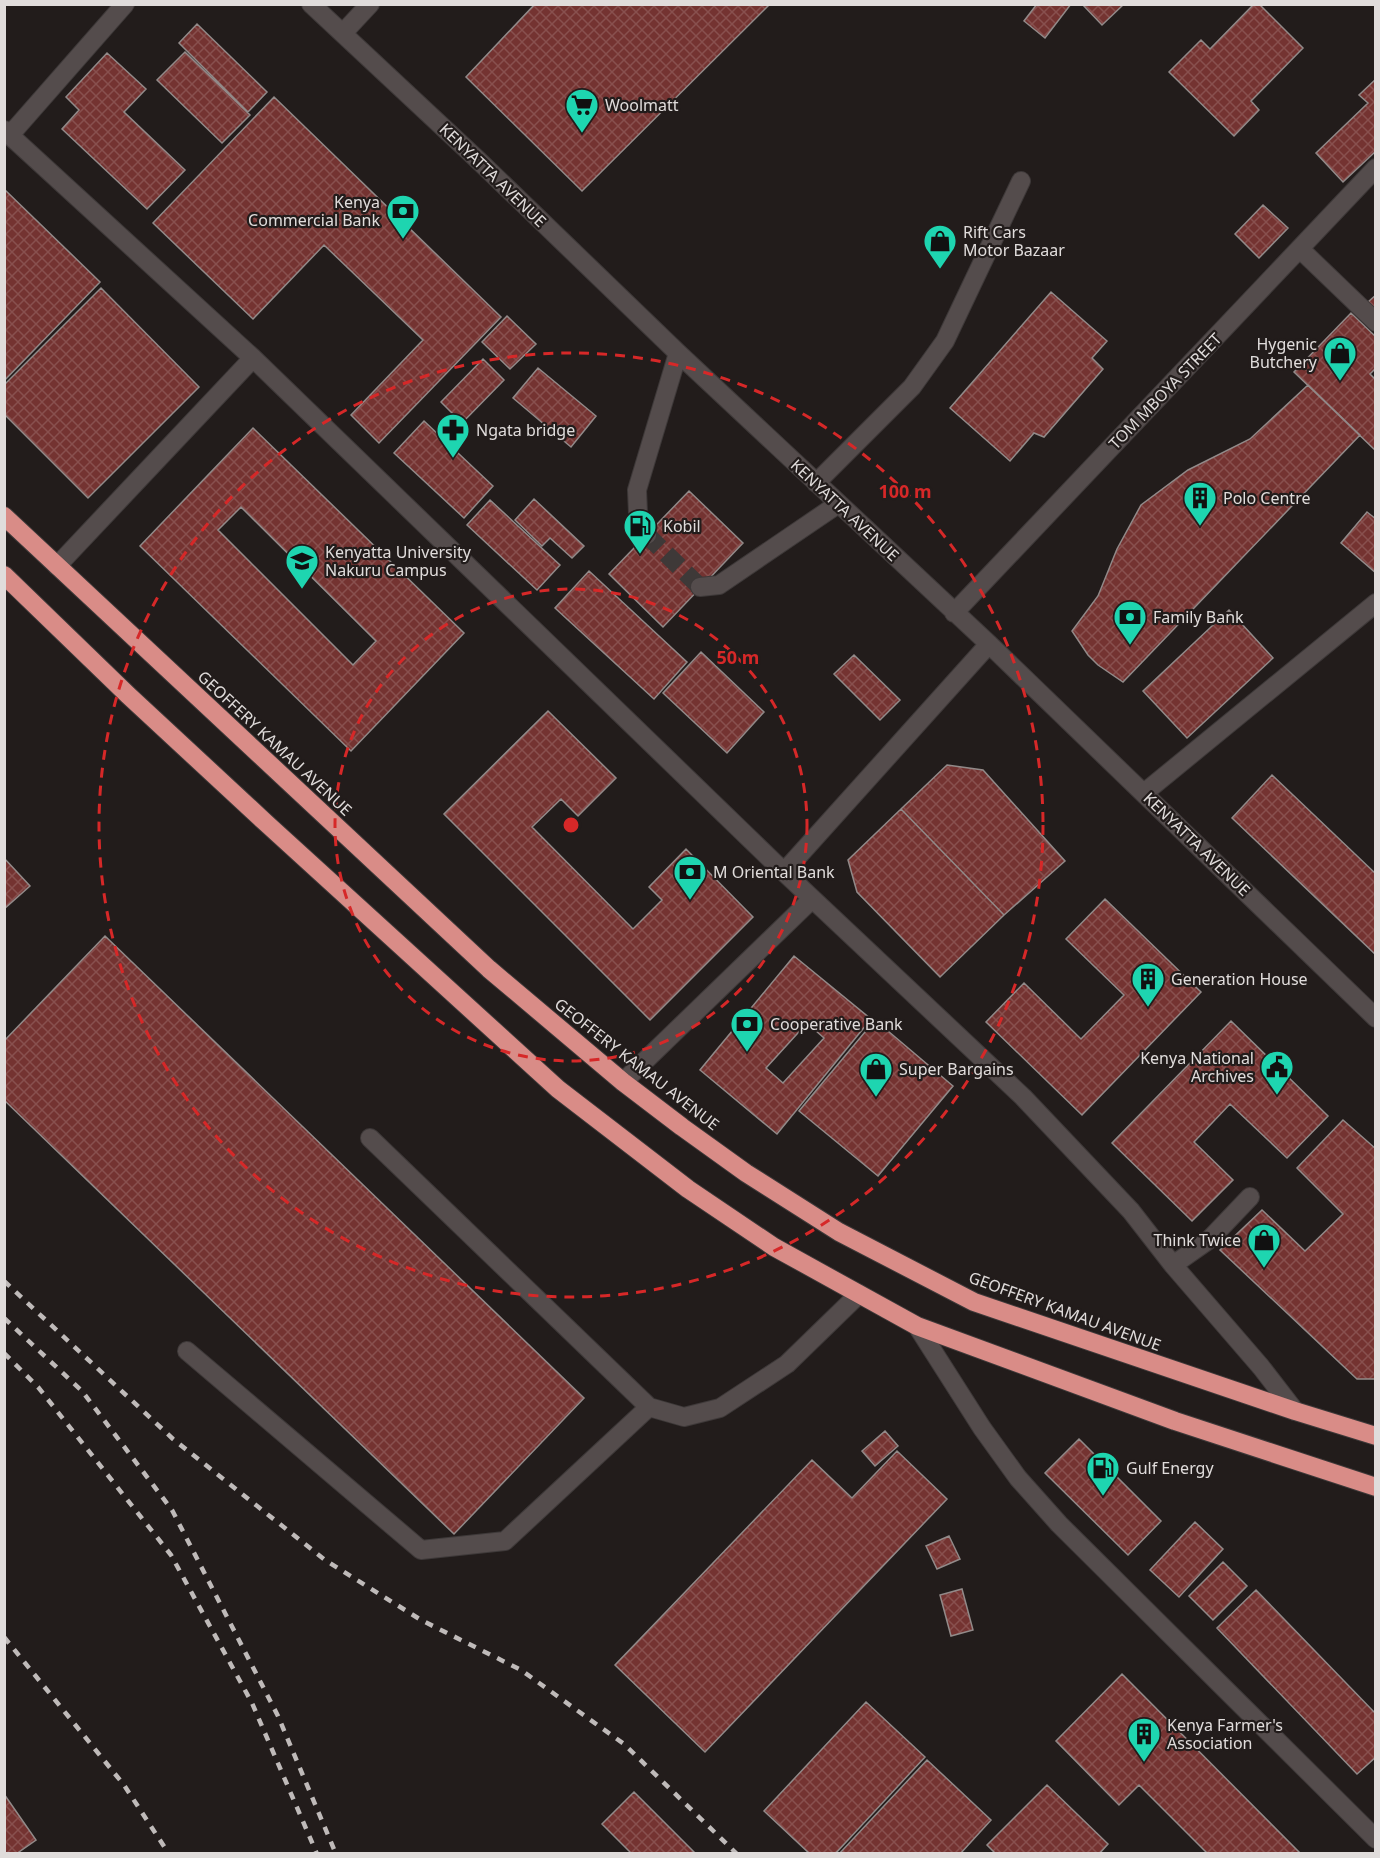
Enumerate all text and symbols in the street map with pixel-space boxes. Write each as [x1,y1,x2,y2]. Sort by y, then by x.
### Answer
supermarket icon: Woolmatt [564,87,600,134]
place label: Woolmatt [605,94,679,116]
street label: KENYATTA AVENUE [435,118,551,232]
place label: Kenya Commercial Bank [248,191,380,231]
bank icon: Kenya Commercial Bank [385,193,421,240]
place label: Rift Cars Motor Bazaar [963,221,1065,261]
shop icon: Rift Cars Motor Bazaar [922,223,958,270]
street label: TOM MBOYA STREET [1104,328,1226,454]
place label: Hygenic Butchery [1250,333,1318,373]
shop icon: Hygenic Butchery [1322,335,1358,382]
pharmacy icon: Ngata bridge [435,412,471,459]
place label: Ngata bridge [476,419,575,441]
street label: KENYATTA AVENUE [786,454,904,566]
text: 100 m [878,479,932,503]
building icon: Polo Centre [1182,480,1218,527]
place label: Polo Centre [1223,487,1310,509]
fuel station icon: Kobil [622,508,658,555]
place label: Kobil [663,515,701,537]
place label: Kenyatta University Nakuru Campus [325,541,472,581]
school or university icon: Kenyatta University Nakuru Campus [284,543,320,590]
bank icon: Family Bank [1112,599,1148,646]
place label: Family Bank [1153,606,1244,628]
text: 50 m [717,645,759,669]
street label: GEOFFERY KAMAU AVENUE [193,666,357,820]
street label: KENYATTA AVENUE [1139,787,1255,901]
centre of rings [561,815,581,835]
bank icon: M Oriental Bank [672,854,708,901]
place label: M Oriental Bank [713,861,835,883]
building icon: Generation House [1130,961,1166,1008]
place label: Generation House [1171,968,1308,990]
street label: GEOFFERY KAMAU AVENUE [550,993,724,1135]
bank icon: Cooperative Bank [729,1006,765,1053]
place label: Cooperative Bank [770,1013,903,1035]
place label: Kenya National Archives [1140,1047,1254,1087]
public building icon: Kenya National Archives [1259,1049,1295,1096]
shop icon: Super Bargains [858,1051,894,1098]
place label: Super Bargains [899,1058,1014,1080]
shop icon: Think Twice [1246,1222,1282,1269]
place label: Think Twice [1154,1229,1241,1251]
street label: GEOFFERY KAMAU AVENUE [966,1266,1164,1356]
fuel station icon: Gulf Energy [1085,1450,1121,1497]
place label: Gulf Energy [1126,1457,1214,1479]
place label: Kenya Farmer's Association [1167,1714,1283,1754]
building icon: Kenya Farmer's Association [1126,1716,1162,1763]

